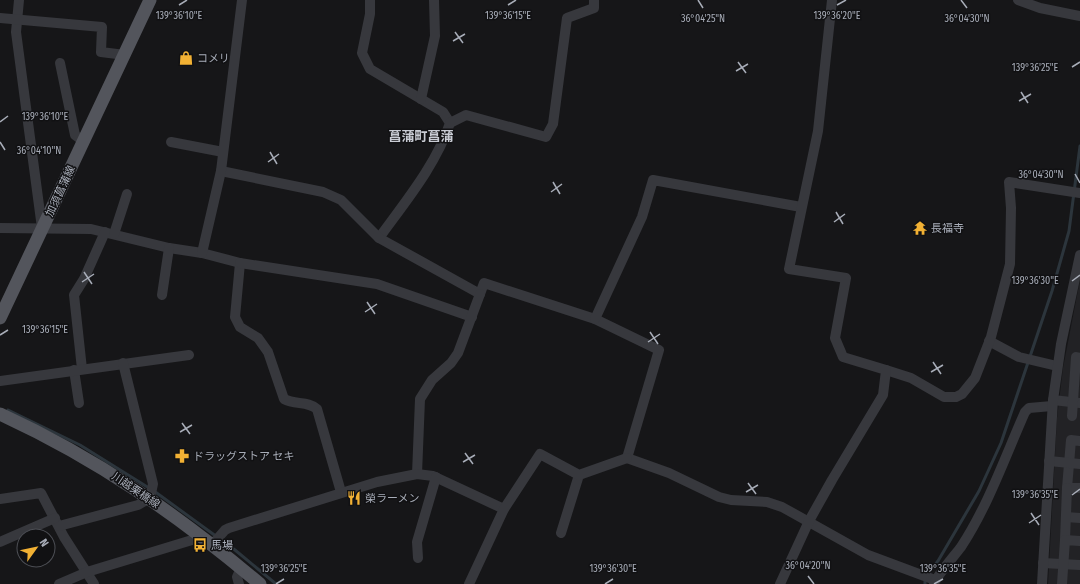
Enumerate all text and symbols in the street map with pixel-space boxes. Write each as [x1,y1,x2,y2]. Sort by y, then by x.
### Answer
text: 139°36'10"E [156,10,203,22]
text: 139°36'15"E [485,10,531,22]
text: 139°36'20"E [813,10,861,22]
text: 36°04'25"N [681,13,725,25]
text: 36°04'30"N [944,13,990,25]
shop icon: コメリ [178,50,194,66]
place label: コメリ [197,52,230,65]
text: 139°36'25"E [1012,62,1058,74]
text: 139°36'10"E [22,111,69,123]
district label: 菖蒲町菖蒲 [388,129,454,144]
text: 36°04'10"N [17,145,61,157]
street label: 加須菖蒲線 [43,164,78,219]
text: 36°04'30"N [1018,169,1064,181]
temple icon: 長福寺 [912,220,928,236]
place label: 長福寺 [931,222,964,235]
text: 139°36'30"E [1011,275,1059,287]
text: 139°36'15"E [22,324,68,336]
pharmacy icon: ドラッグストア セキ [174,448,190,464]
place label: ドラッグストア セキ [193,450,295,463]
street label: 川越栗橋線 [109,470,162,511]
text: 139°36'35"E [1012,489,1059,501]
restaurant icon: 榮ラーメン [346,490,362,506]
place label: 榮ラーメン [365,492,420,505]
north arrow [16,528,56,568]
text: N [37,537,51,549]
bus stop icon: 馬場 [192,537,208,553]
place label: 馬場 [211,539,233,552]
text: 36°04'20"N [786,560,831,572]
text: 139°36'25"E [261,563,307,575]
text: 139°36'30"E [589,563,637,575]
text: 139°36'35"E [920,563,967,575]

